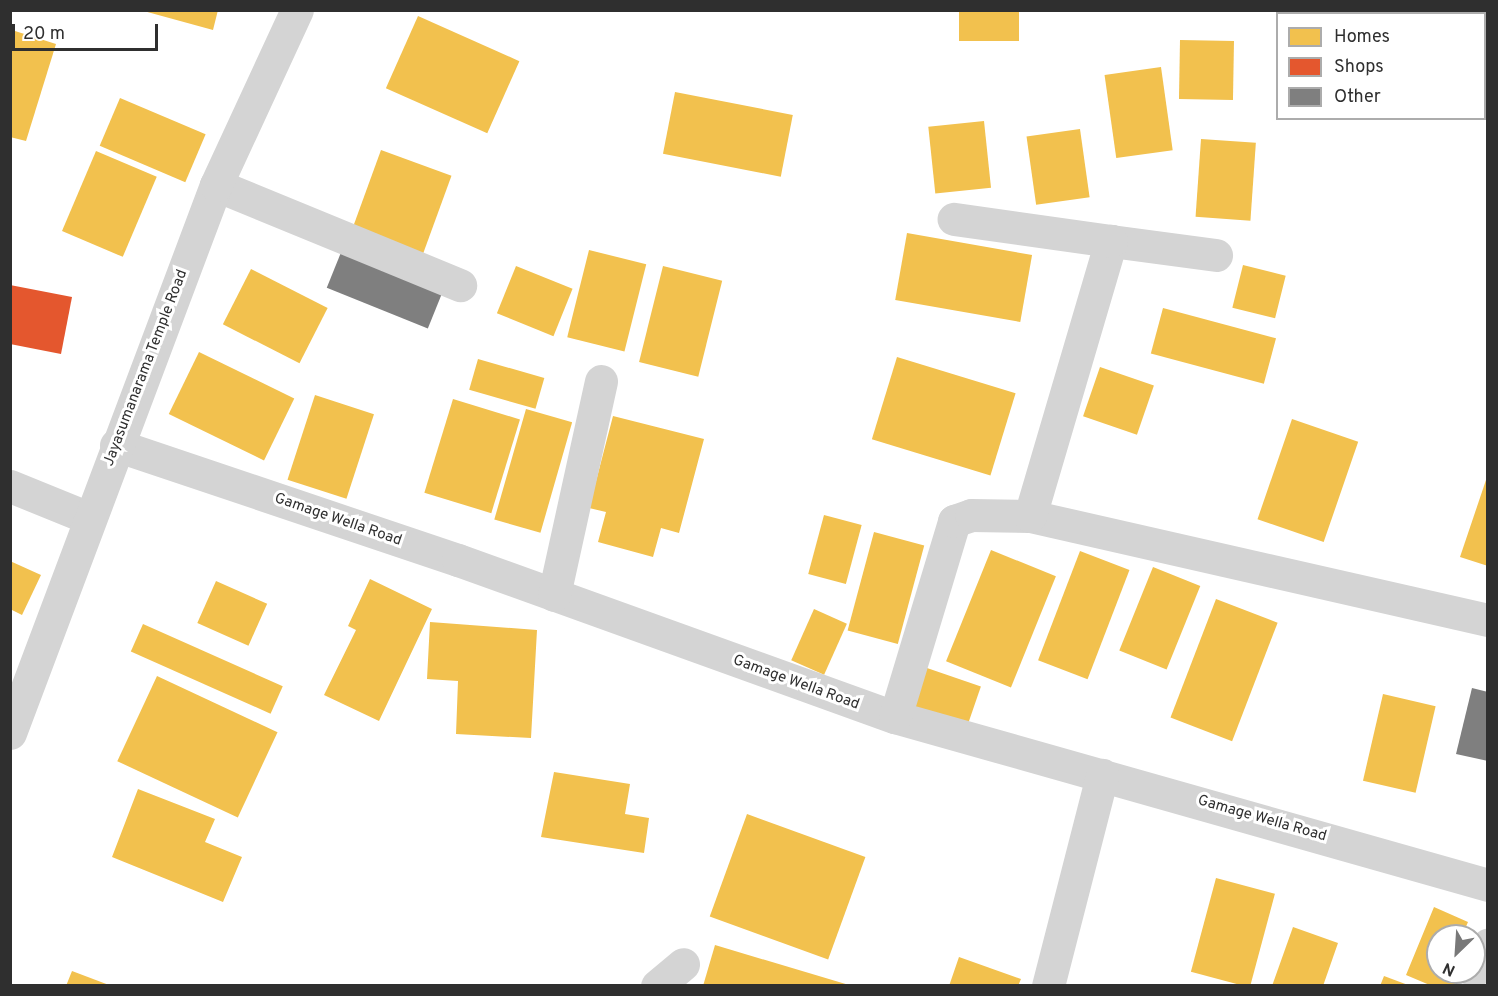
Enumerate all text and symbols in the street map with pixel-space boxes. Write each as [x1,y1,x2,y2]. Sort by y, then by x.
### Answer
scale bar [15,12,160,50]
legend [1276,12,1486,120]
text: 20 m [23,23,65,46]
text: Homes [1334,26,1390,49]
text: Shops [1334,56,1384,79]
text: Other [1334,86,1381,109]
street label: Jayasumanarama Temple Road [100,267,192,469]
street label: Gamage Wella Road [272,490,404,550]
street label: Gamage Wella Road [730,652,862,714]
street label: Gamage Wella Road [1195,792,1329,846]
north arrow [1426,924,1486,984]
text: N [1440,957,1459,980]

